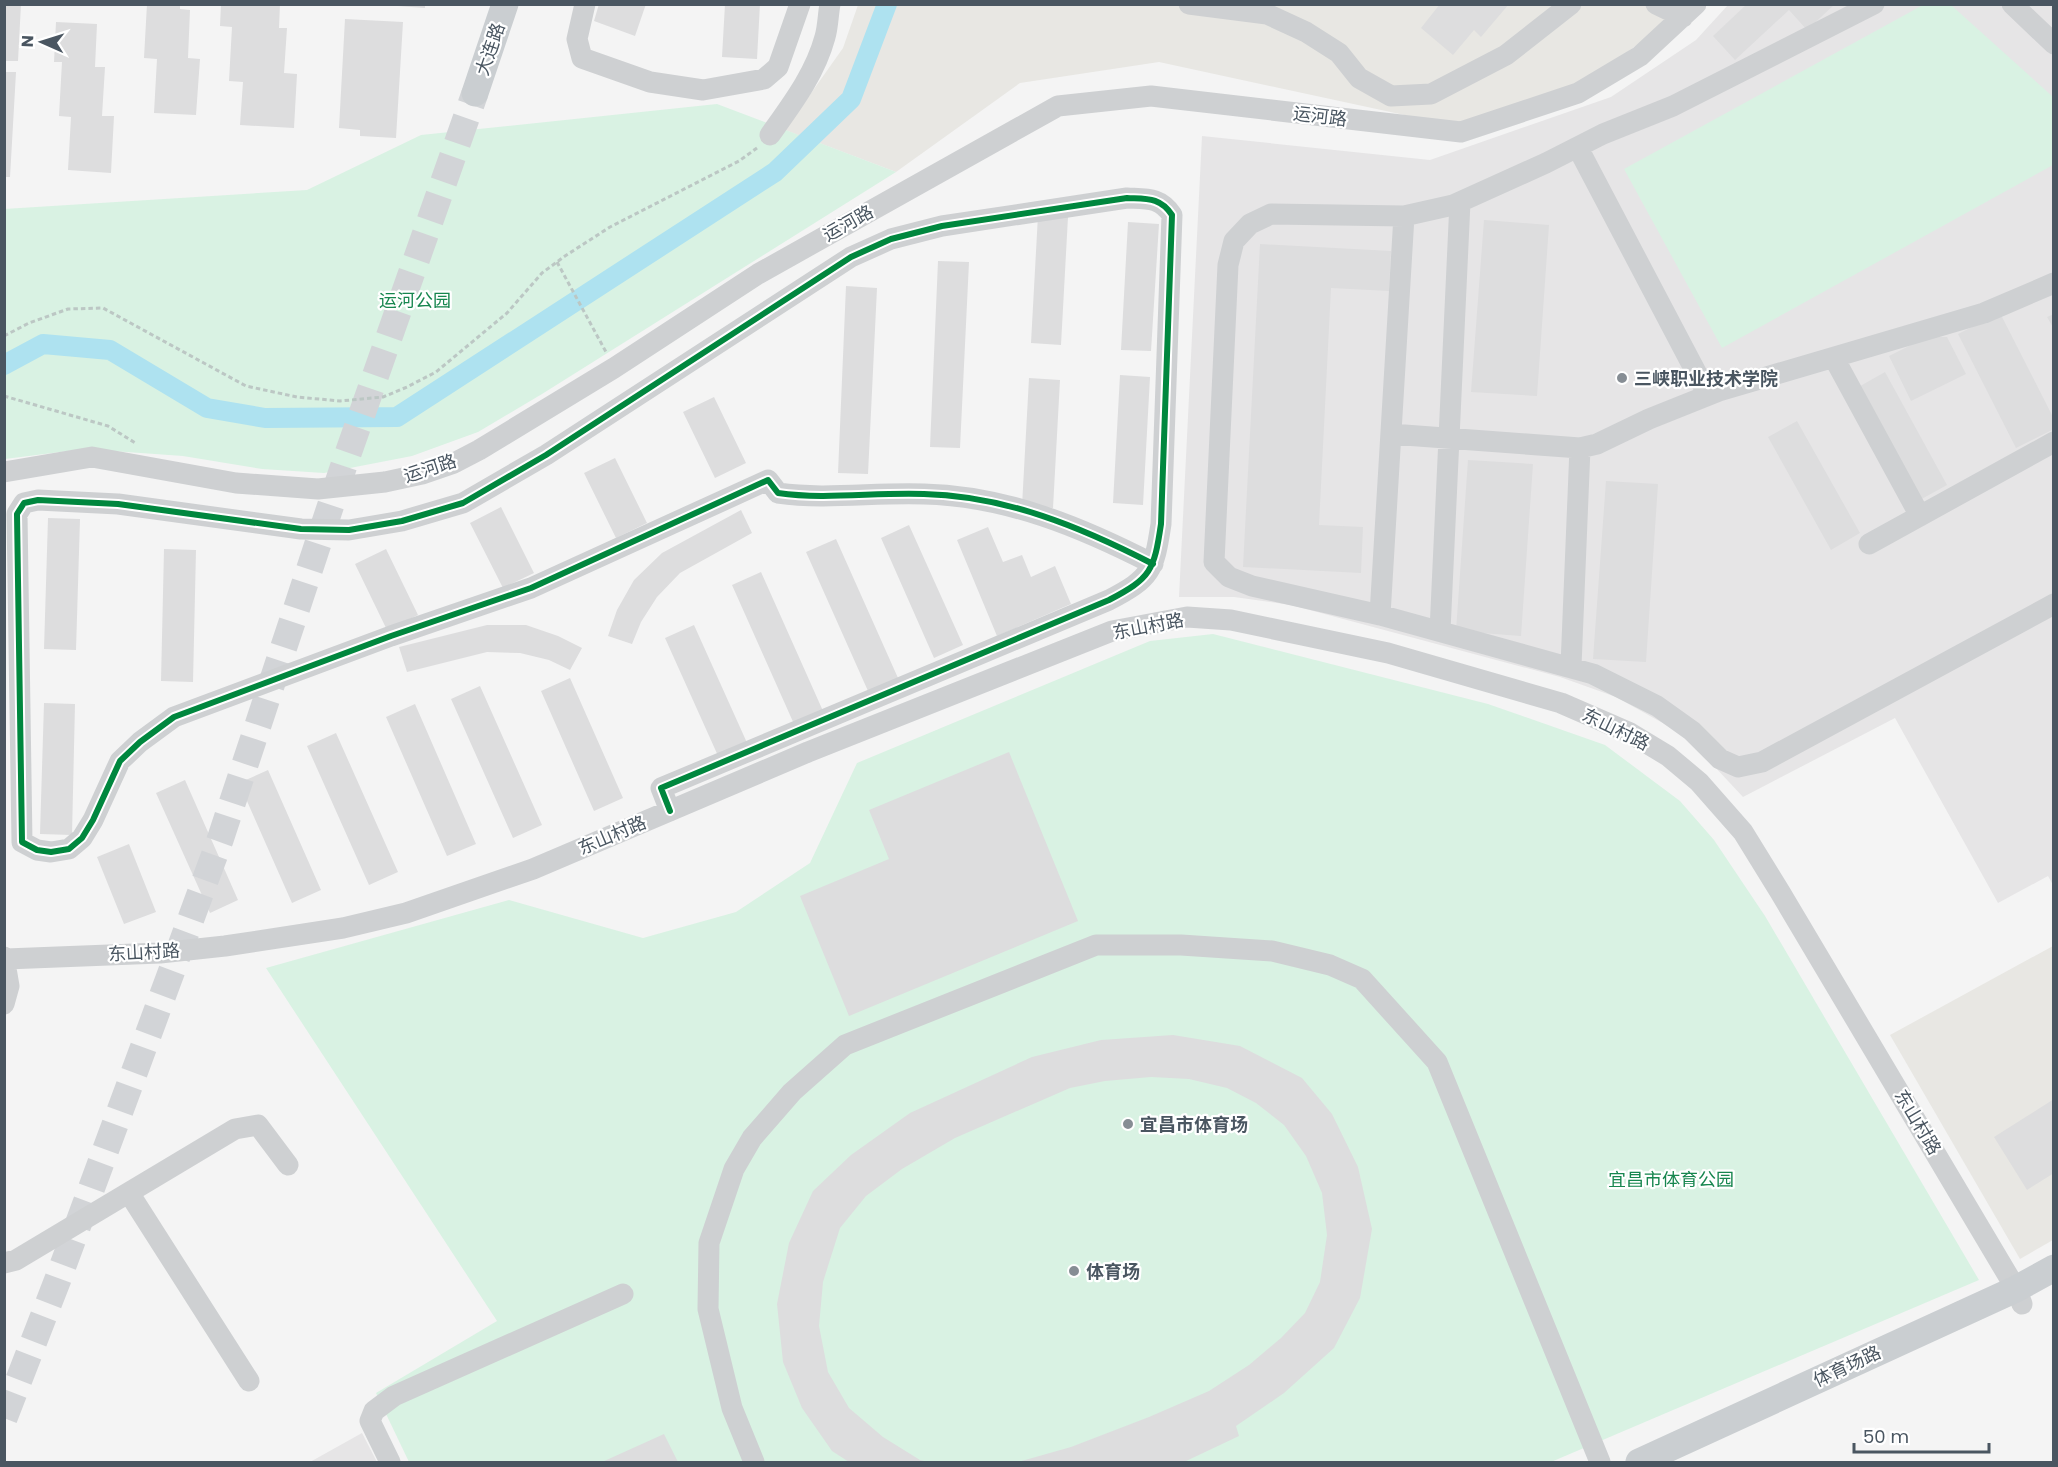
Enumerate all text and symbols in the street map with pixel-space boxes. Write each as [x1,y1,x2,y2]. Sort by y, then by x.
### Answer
north arrow [12,12,72,72]
street label: 大连路 [469,19,511,79]
text: N [16,35,39,48]
street label: 运河路 [1292,100,1348,132]
street label: 运河路 [818,199,878,247]
park label: 运河公园 [379,288,451,313]
place label: 三峡职业技术学院 [1634,366,1778,391]
marker: 三峡职业技术学院 [1615,371,1629,385]
street label: 运河路 [400,448,460,488]
street label: 东山村路 [1110,607,1186,645]
street label: 东山村路 [1578,702,1654,756]
street label: 东山村路 [574,809,650,861]
street label: 东山村路 [107,938,181,966]
street label: 东山村路 [1889,1085,1947,1159]
place label: 宜昌市体育场 [1140,1112,1248,1137]
marker: 宜昌市体育场 [1121,1117,1135,1131]
park label: 宜昌市体育公园 [1608,1167,1734,1192]
place label: 体育场 [1086,1259,1140,1284]
marker: 体育场 [1067,1264,1081,1278]
street label: 体育场路 [1809,1339,1885,1393]
scale bar [1854,1416,1989,1454]
text: 50 m [1863,1424,1909,1449]

